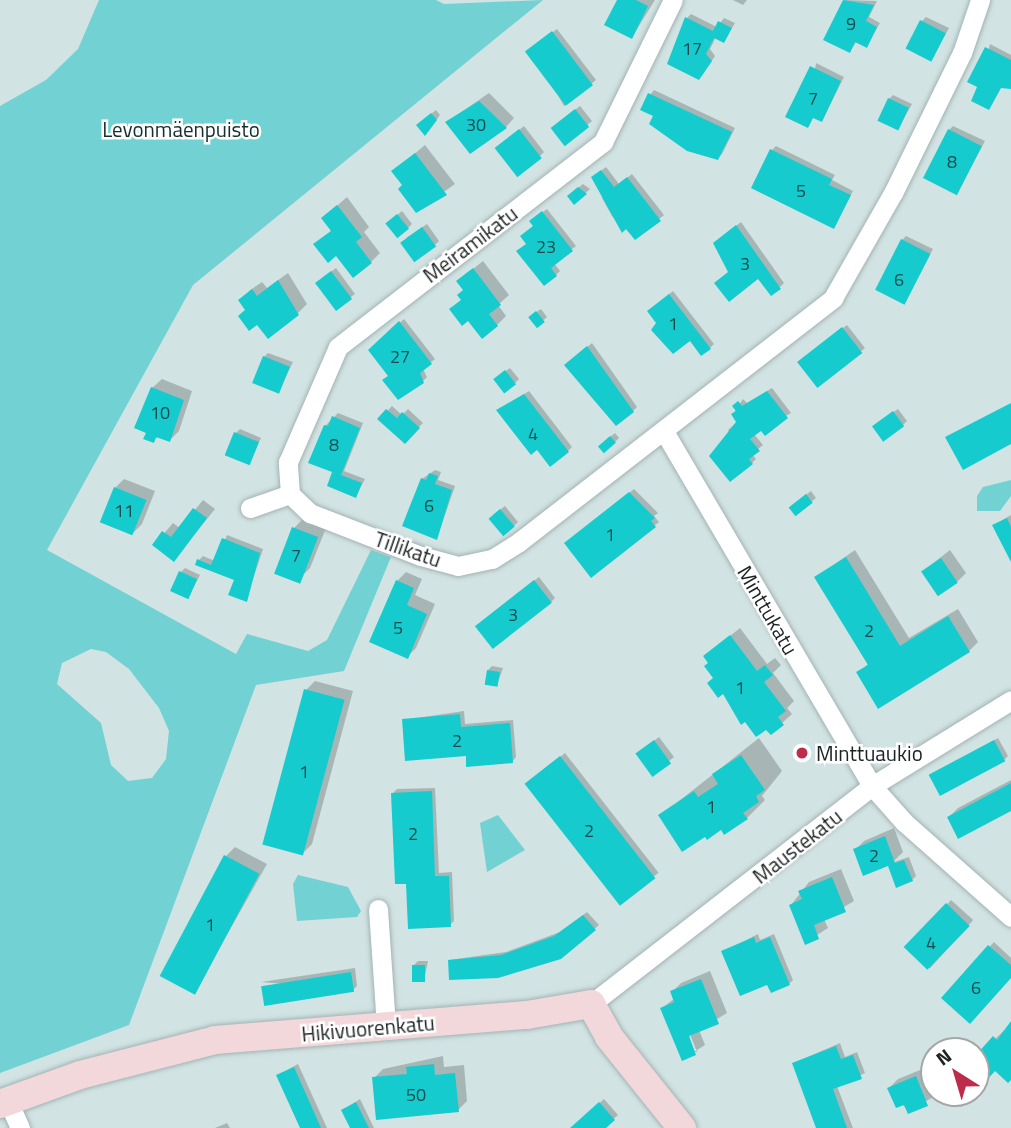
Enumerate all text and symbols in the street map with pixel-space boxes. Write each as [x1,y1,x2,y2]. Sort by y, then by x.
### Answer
house number: 9 [846,13,856,35]
house number: 17 [682,38,702,60]
house number: 7 [808,88,818,110]
house number: 30 [466,114,486,136]
park label: Levonmäenpuisto [102,116,260,142]
house number: 8 [947,151,957,173]
house number: 5 [796,180,806,202]
street label: Meiramikatu [418,200,522,288]
house number: 23 [536,236,556,258]
house number: 3 [740,253,750,275]
house number: 6 [894,269,904,291]
house number: 1 [668,313,678,335]
house number: 27 [390,346,410,368]
house number: 10 [150,402,170,424]
house number: 4 [528,423,538,445]
house number: 8 [329,434,339,456]
house number: 6 [424,495,434,517]
house number: 11 [114,500,134,522]
house number: 1 [605,524,615,546]
street label: Tillikatu [371,526,445,572]
house number: 7 [291,545,301,567]
street label: Minttukatu [732,561,804,659]
house number: 3 [508,604,518,626]
house number: 5 [393,617,403,639]
house number: 2 [864,620,874,642]
house number: 1 [735,677,745,699]
house number: 2 [452,730,462,752]
place label: Minttuaukio [816,740,923,766]
marker: Minttuaukio [794,745,810,761]
house number: 1 [299,761,309,783]
house number: 1 [706,796,716,818]
street label: Maustekatu [747,803,847,889]
house number: 2 [584,820,594,842]
house number: 2 [408,823,418,845]
house number: 2 [869,845,879,867]
house number: 1 [205,914,215,936]
house number: 4 [926,932,936,954]
house number: 6 [971,977,981,999]
street label: Hikivuorenkatu [300,1010,436,1046]
north arrow [920,1037,990,1107]
text: N [929,1041,957,1072]
house number: 50 [406,1084,426,1106]

